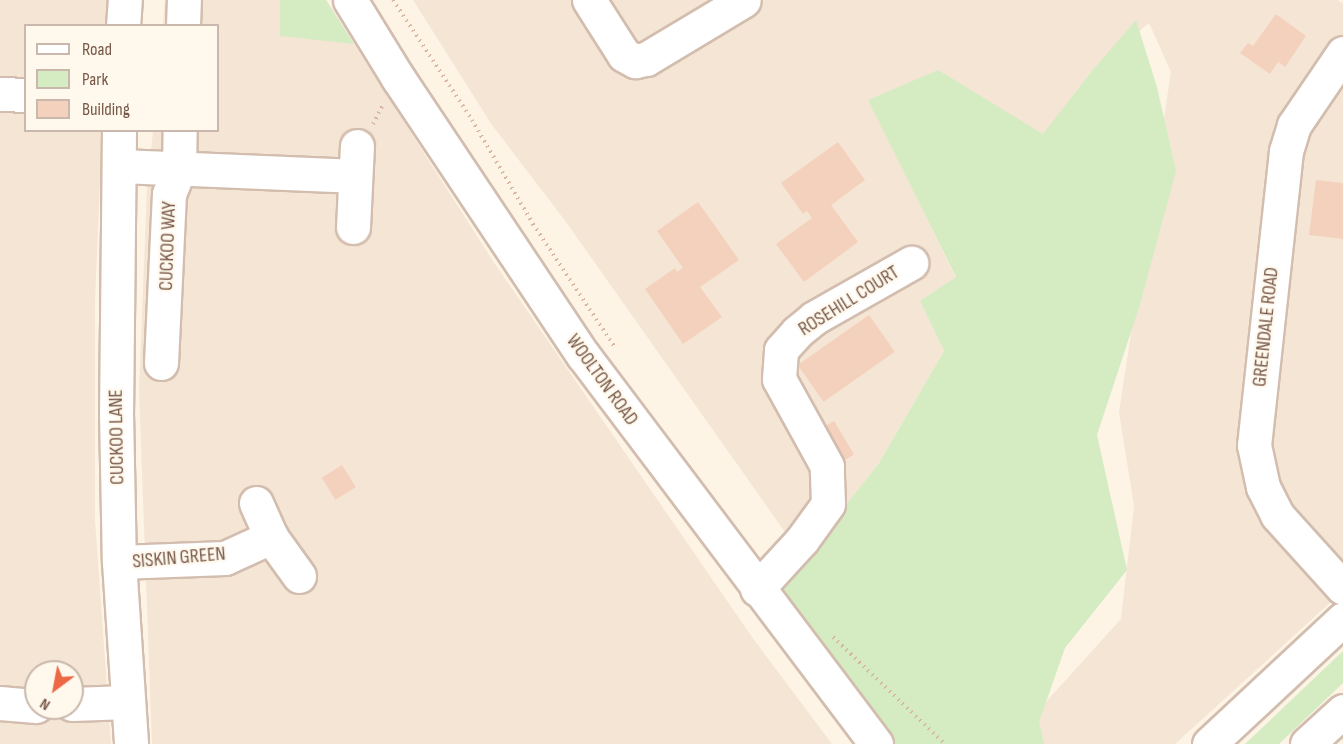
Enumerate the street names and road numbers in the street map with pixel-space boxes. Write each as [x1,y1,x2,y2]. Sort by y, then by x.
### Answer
street label: CUCKOO WAY [154,201,182,291]
street label: ROSEHILL COURT [794,261,904,341]
street label: GREENDALE ROAD [1248,266,1284,388]
street label: WOOLTON ROAD [561,330,643,430]
street label: CUCKOO LANE [104,389,130,485]
street label: SISKIN GREEN [131,542,227,574]

